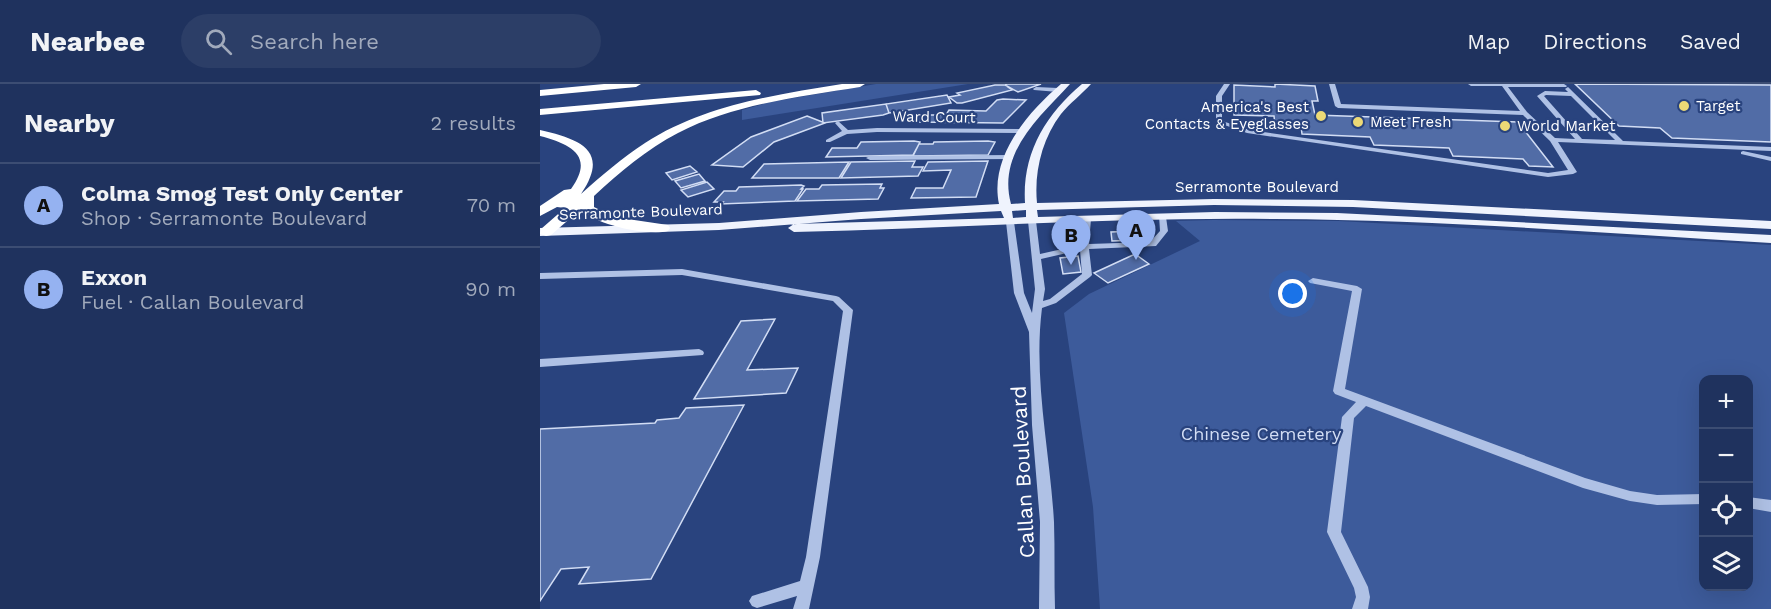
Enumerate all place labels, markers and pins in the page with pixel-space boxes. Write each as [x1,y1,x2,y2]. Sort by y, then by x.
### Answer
place label: Target [1696,97,1741,115]
place label: America's Best Contacts & Eyeglasses [1145,98,1310,133]
marker: Target [1677,99,1691,113]
marker: America's Best Contacts & Eyeglasses [1314,109,1328,123]
place label: Meet Fresh [1370,113,1451,131]
marker: Meet Fresh [1351,115,1365,129]
place label: World Market [1517,117,1616,135]
marker: World Market [1498,119,1512,133]
pin: A [1116,210,1156,260]
pin: B [1052,216,1090,265]

